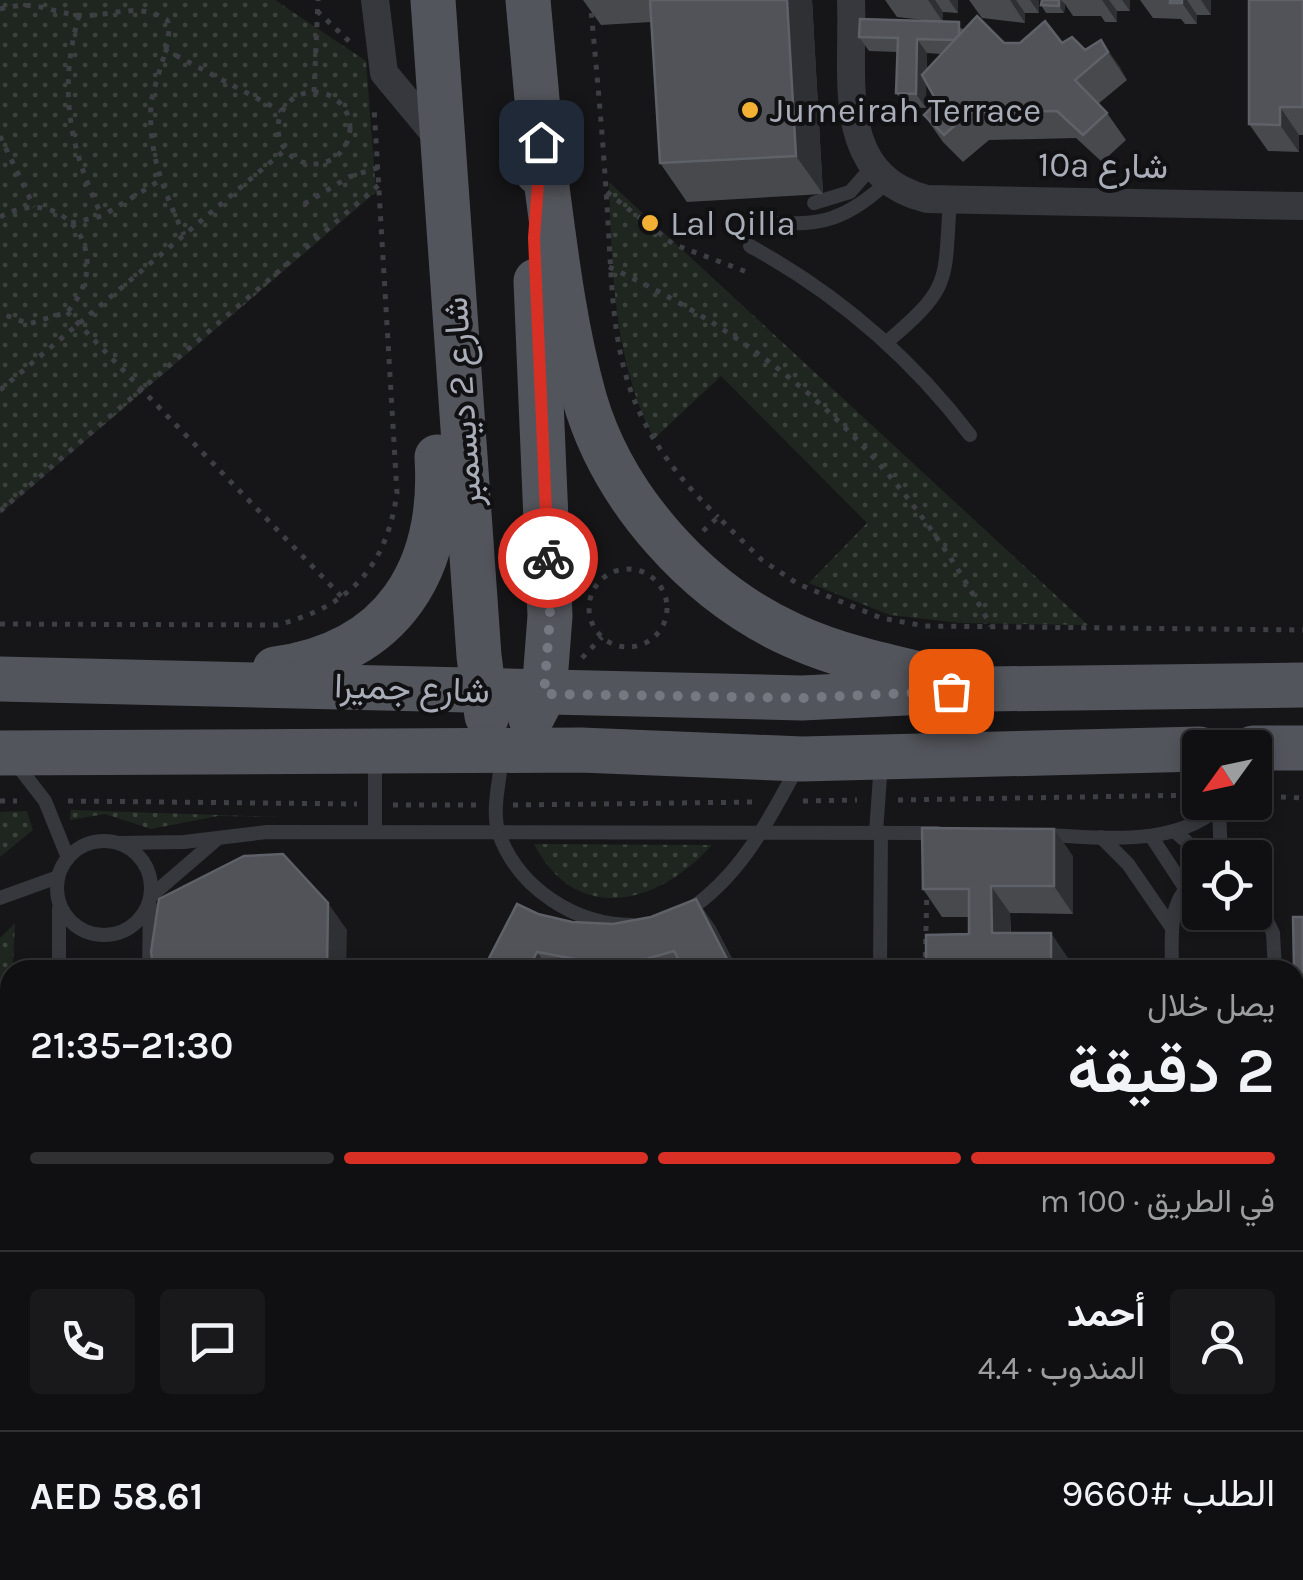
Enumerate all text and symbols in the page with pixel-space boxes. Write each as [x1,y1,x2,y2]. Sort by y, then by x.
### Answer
place label: Jumeirah Terrace [770,90,1041,131]
marker: Jumeirah Terrace [739,99,761,121]
pin [499,100,584,185]
icon: home [514,115,569,170]
street label: 10a شارع [1037,144,1169,190]
place label: Lal Qilla [670,203,796,244]
marker: Lal Qilla [639,212,661,234]
street label: شارع 2 ديسمبر [435,295,493,509]
courier [498,508,598,608]
icon: bike [521,531,576,586]
pin [909,649,994,734]
icon: bag [924,664,979,719]
street label: شارع جميرا [334,665,490,715]
north arrow [1182,730,1272,820]
map controls [1182,730,1272,930]
button: locate [1182,840,1272,930]
text: يصل خلال [1147,987,1275,1024]
text: 21:30–21:35 [30,1023,233,1068]
text: 2 دقيقة [1067,1032,1275,1108]
text: في الطريق · 100 m [1040,1183,1275,1220]
button: phone [30,1289,135,1394]
button: chat [160,1289,265,1394]
button: person [1170,1289,1275,1394]
text: أحمد [1067,1291,1145,1336]
text: المندوب · 4.4 [978,1350,1145,1387]
text: الطلب #9660 [1061,1471,1275,1516]
text: AED 58.61 [30,1474,203,1519]

